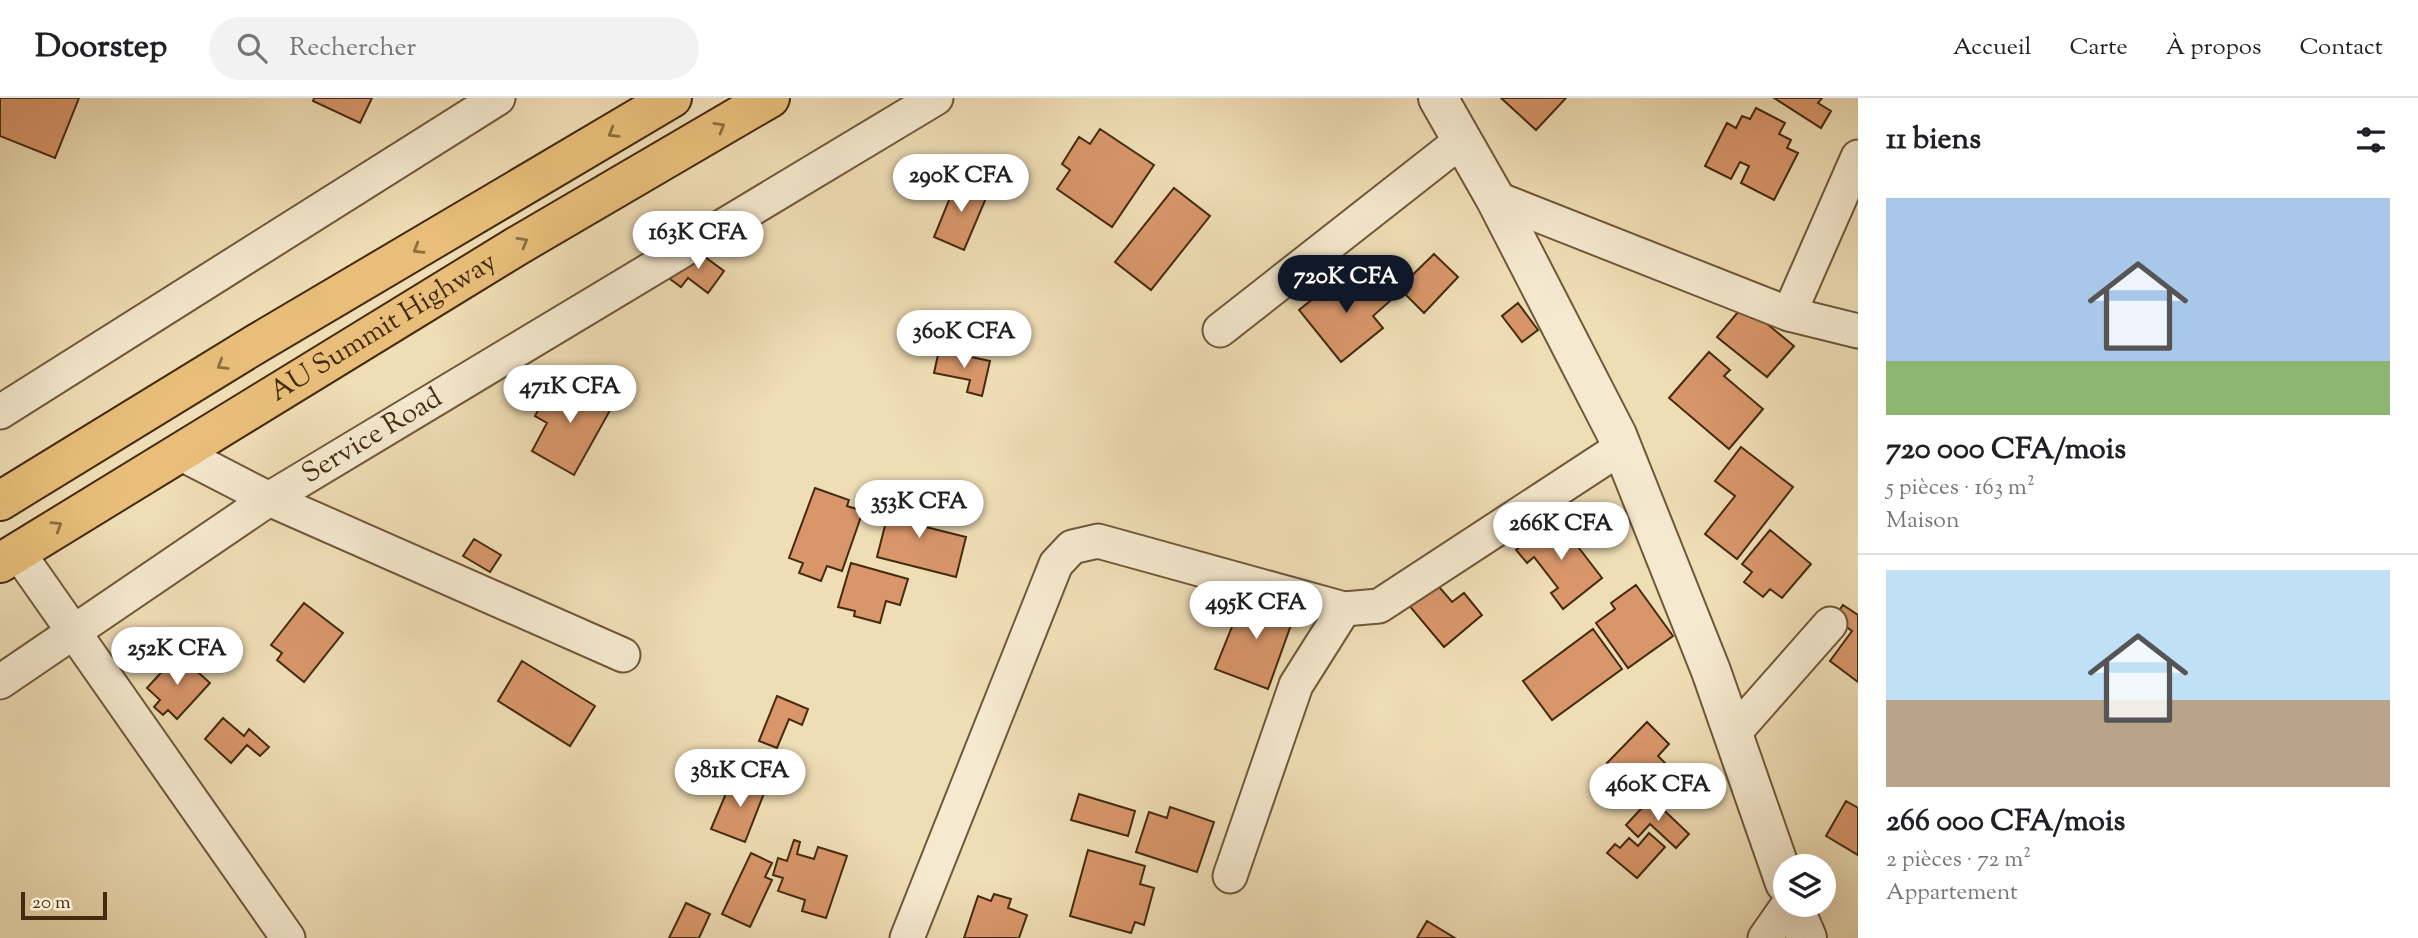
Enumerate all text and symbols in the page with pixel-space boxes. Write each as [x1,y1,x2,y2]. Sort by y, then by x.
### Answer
search box [209,17,699,80]
text: Doorstep [35,24,167,72]
icon: search [233,29,271,67]
text: Rechercher [289,30,416,67]
text: Accueil [1953,31,2032,65]
text: Carte [2070,31,2128,65]
text: À propos [2166,31,2261,65]
text: Contact [2299,31,2383,65]
text: 11 biens [1886,119,1981,162]
icon: filters [2352,121,2390,159]
one-way arrow [713,122,725,135]
one-way arrow [608,125,621,138]
pin: 290K CFA [889,155,1033,214]
text: 290K CFA [909,160,1013,193]
pin: 163K CFA [626,212,770,271]
text: 163K CFA [649,217,747,250]
one-way arrow [516,237,529,250]
one-way arrow [412,240,425,253]
street label: AU Summit Highway [263,243,505,413]
icon: home [2075,243,2201,369]
pin: 720K CFA [1274,256,1418,315]
text: 720K CFA [1294,261,1398,294]
pin: 360K CFA [892,310,1036,370]
text: 360K CFA [913,316,1015,349]
one-way arrow [217,356,230,369]
pin: 471K CFA [498,366,642,425]
text: 471K CFA [519,371,621,404]
street label: Service Road [295,379,450,495]
text: 720 000 CFA/mois [1886,429,2126,472]
text: 5 pièces · 163 m² [1886,472,2035,505]
pin: 353K CFA [847,480,991,540]
text: 353K CFA [871,486,967,519]
pin: 266K CFA [1489,503,1633,562]
text: Maison [1886,505,1960,538]
text: 266K CFA [1509,508,1613,541]
one-way arrow [50,522,63,535]
pin: 495K CFA [1184,582,1328,641]
text: 495K CFA [1206,587,1306,620]
icon: home [2075,615,2201,741]
pin: 252K CFA [105,628,249,687]
text: 252K CFA [127,633,227,666]
pin: 381K CFA [668,750,812,809]
text: 381K CFA [691,755,789,788]
pin: 460K CFA [1586,764,1730,823]
text: 460K CFA [1605,769,1711,802]
text: 266 000 CFA/mois [1886,801,2125,844]
text: 2 pièces · 72 m² [1886,844,2031,877]
map controls [1773,854,1836,917]
button: layers [1773,854,1836,917]
text: Appartement [1886,877,2018,910]
scale bar [21,889,107,921]
text: 20 m [32,890,71,917]

